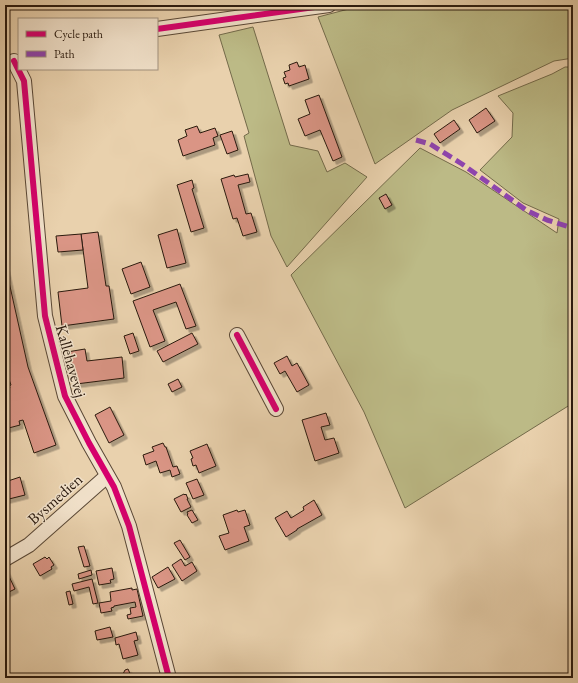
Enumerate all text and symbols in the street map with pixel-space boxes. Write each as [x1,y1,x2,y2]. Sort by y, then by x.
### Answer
legend [18,18,158,70]
text: Cycle path [54,26,103,42]
text: Path [54,46,75,62]
street label: Kallehavevej [51,322,91,400]
street label: Bysmedien [23,468,87,529]

